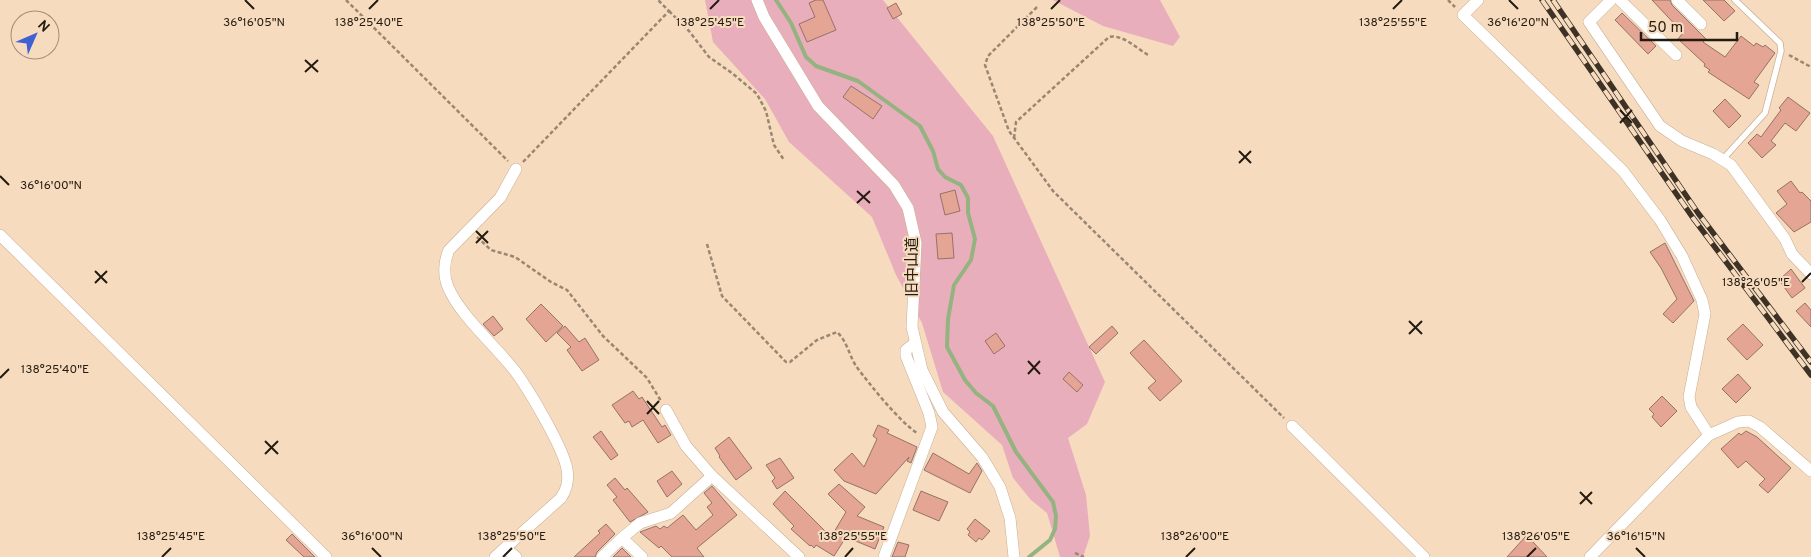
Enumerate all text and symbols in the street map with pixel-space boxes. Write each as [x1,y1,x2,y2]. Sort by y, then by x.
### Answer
north arrow [10,10,60,60]
scale bar [1641,10,1737,42]
text: 36°16'05"N [223,15,285,31]
text: 138°25'40"E [335,15,403,31]
text: 138°25'45"E [676,15,744,31]
text: 138°25'50"E [1017,15,1085,31]
text: 138°25'55"E [1359,15,1427,31]
text: 36°16'20"N [1487,15,1549,31]
text: N [34,17,53,36]
text: 50 m [1648,19,1683,38]
text: 36°16'00"N [20,178,82,194]
street label: 旧中山道 [904,237,923,297]
text: 138°26'05"E [1722,275,1790,291]
text: 138°25'40"E [21,362,89,378]
text: 138°25'45"E [137,529,205,545]
text: 36°16'00"N [341,529,403,545]
text: 138°25'50"E [478,529,546,545]
text: 138°25'55"E [819,529,887,545]
text: 138°26'00"E [1161,529,1229,545]
text: 138°26'05"E [1502,529,1570,545]
text: 36°16'15"N [1607,529,1665,545]

